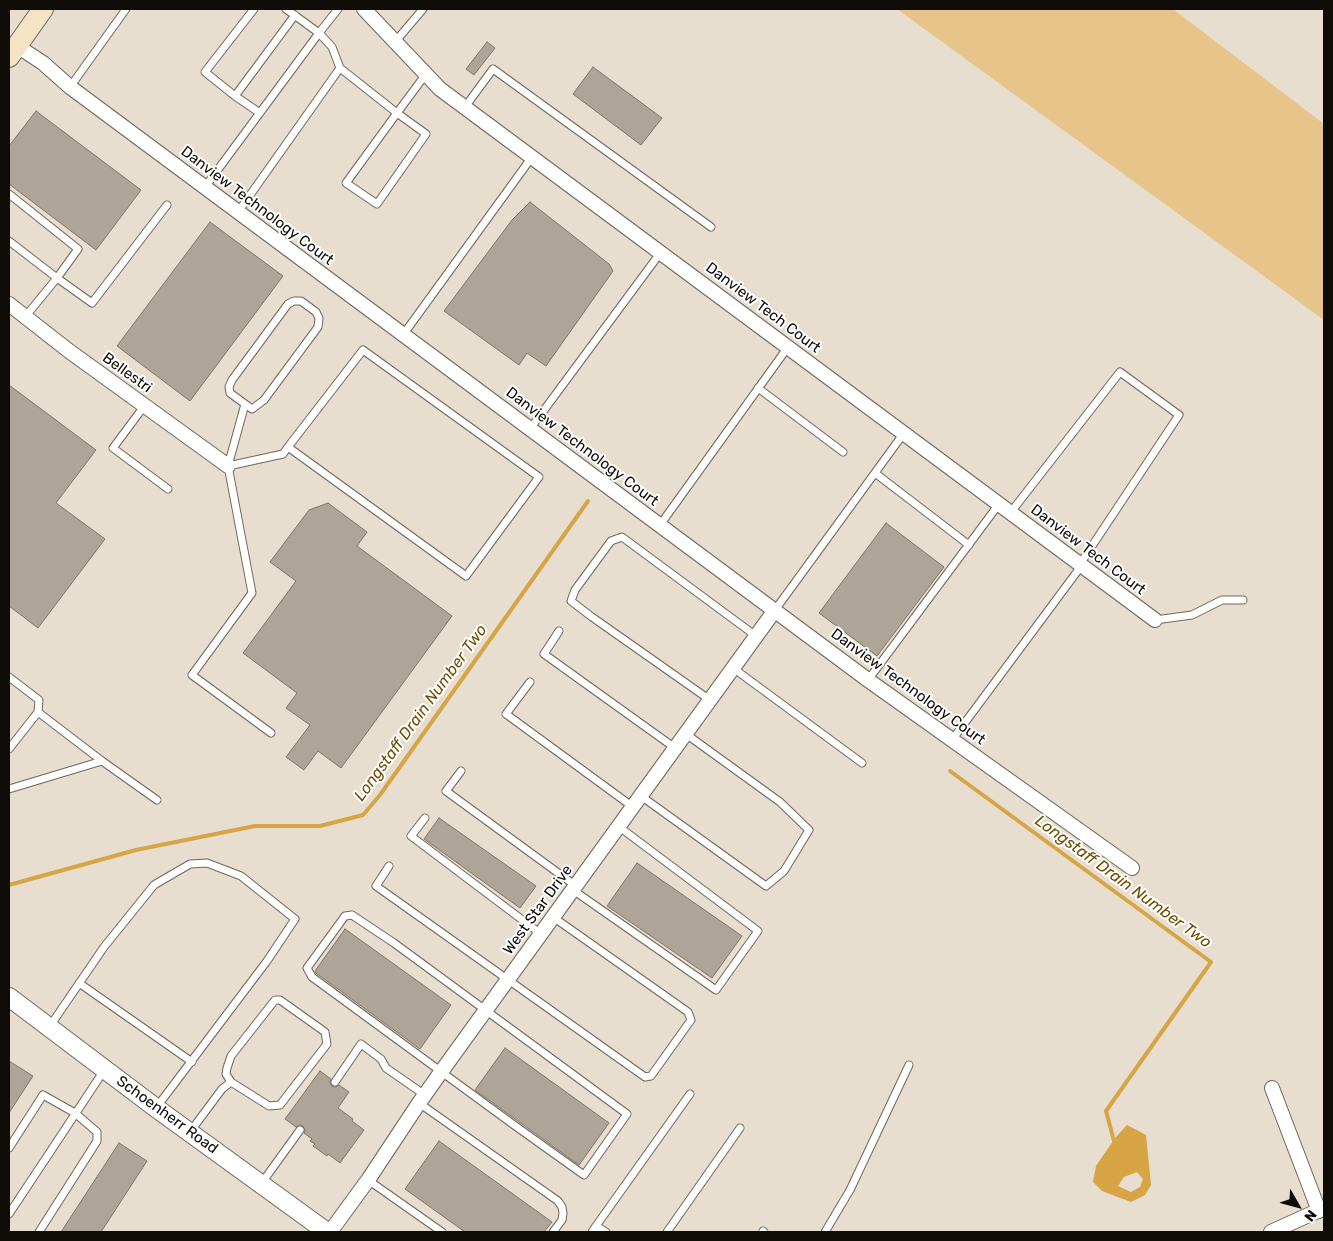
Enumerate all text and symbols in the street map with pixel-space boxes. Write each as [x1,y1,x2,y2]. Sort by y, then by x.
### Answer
street label: Danview Technology Court [177,143,337,269]
street label: Danview Tech Court [702,259,824,357]
street label: Bellestri [99,349,155,397]
street label: Danview Technology Court [502,384,662,510]
street label: Danview Tech Court [1027,501,1149,599]
water label: Longstaff Drain Number Two [351,621,491,805]
street label: Danview Technology Court [827,625,989,749]
water label: Longstaff Drain Number Two [1031,812,1215,952]
street label: West Star Drive [499,862,577,958]
street label: Schoenherr Road [113,1072,221,1158]
north arrow [1273,1181,1323,1231]
text: N [1300,1206,1320,1225]

